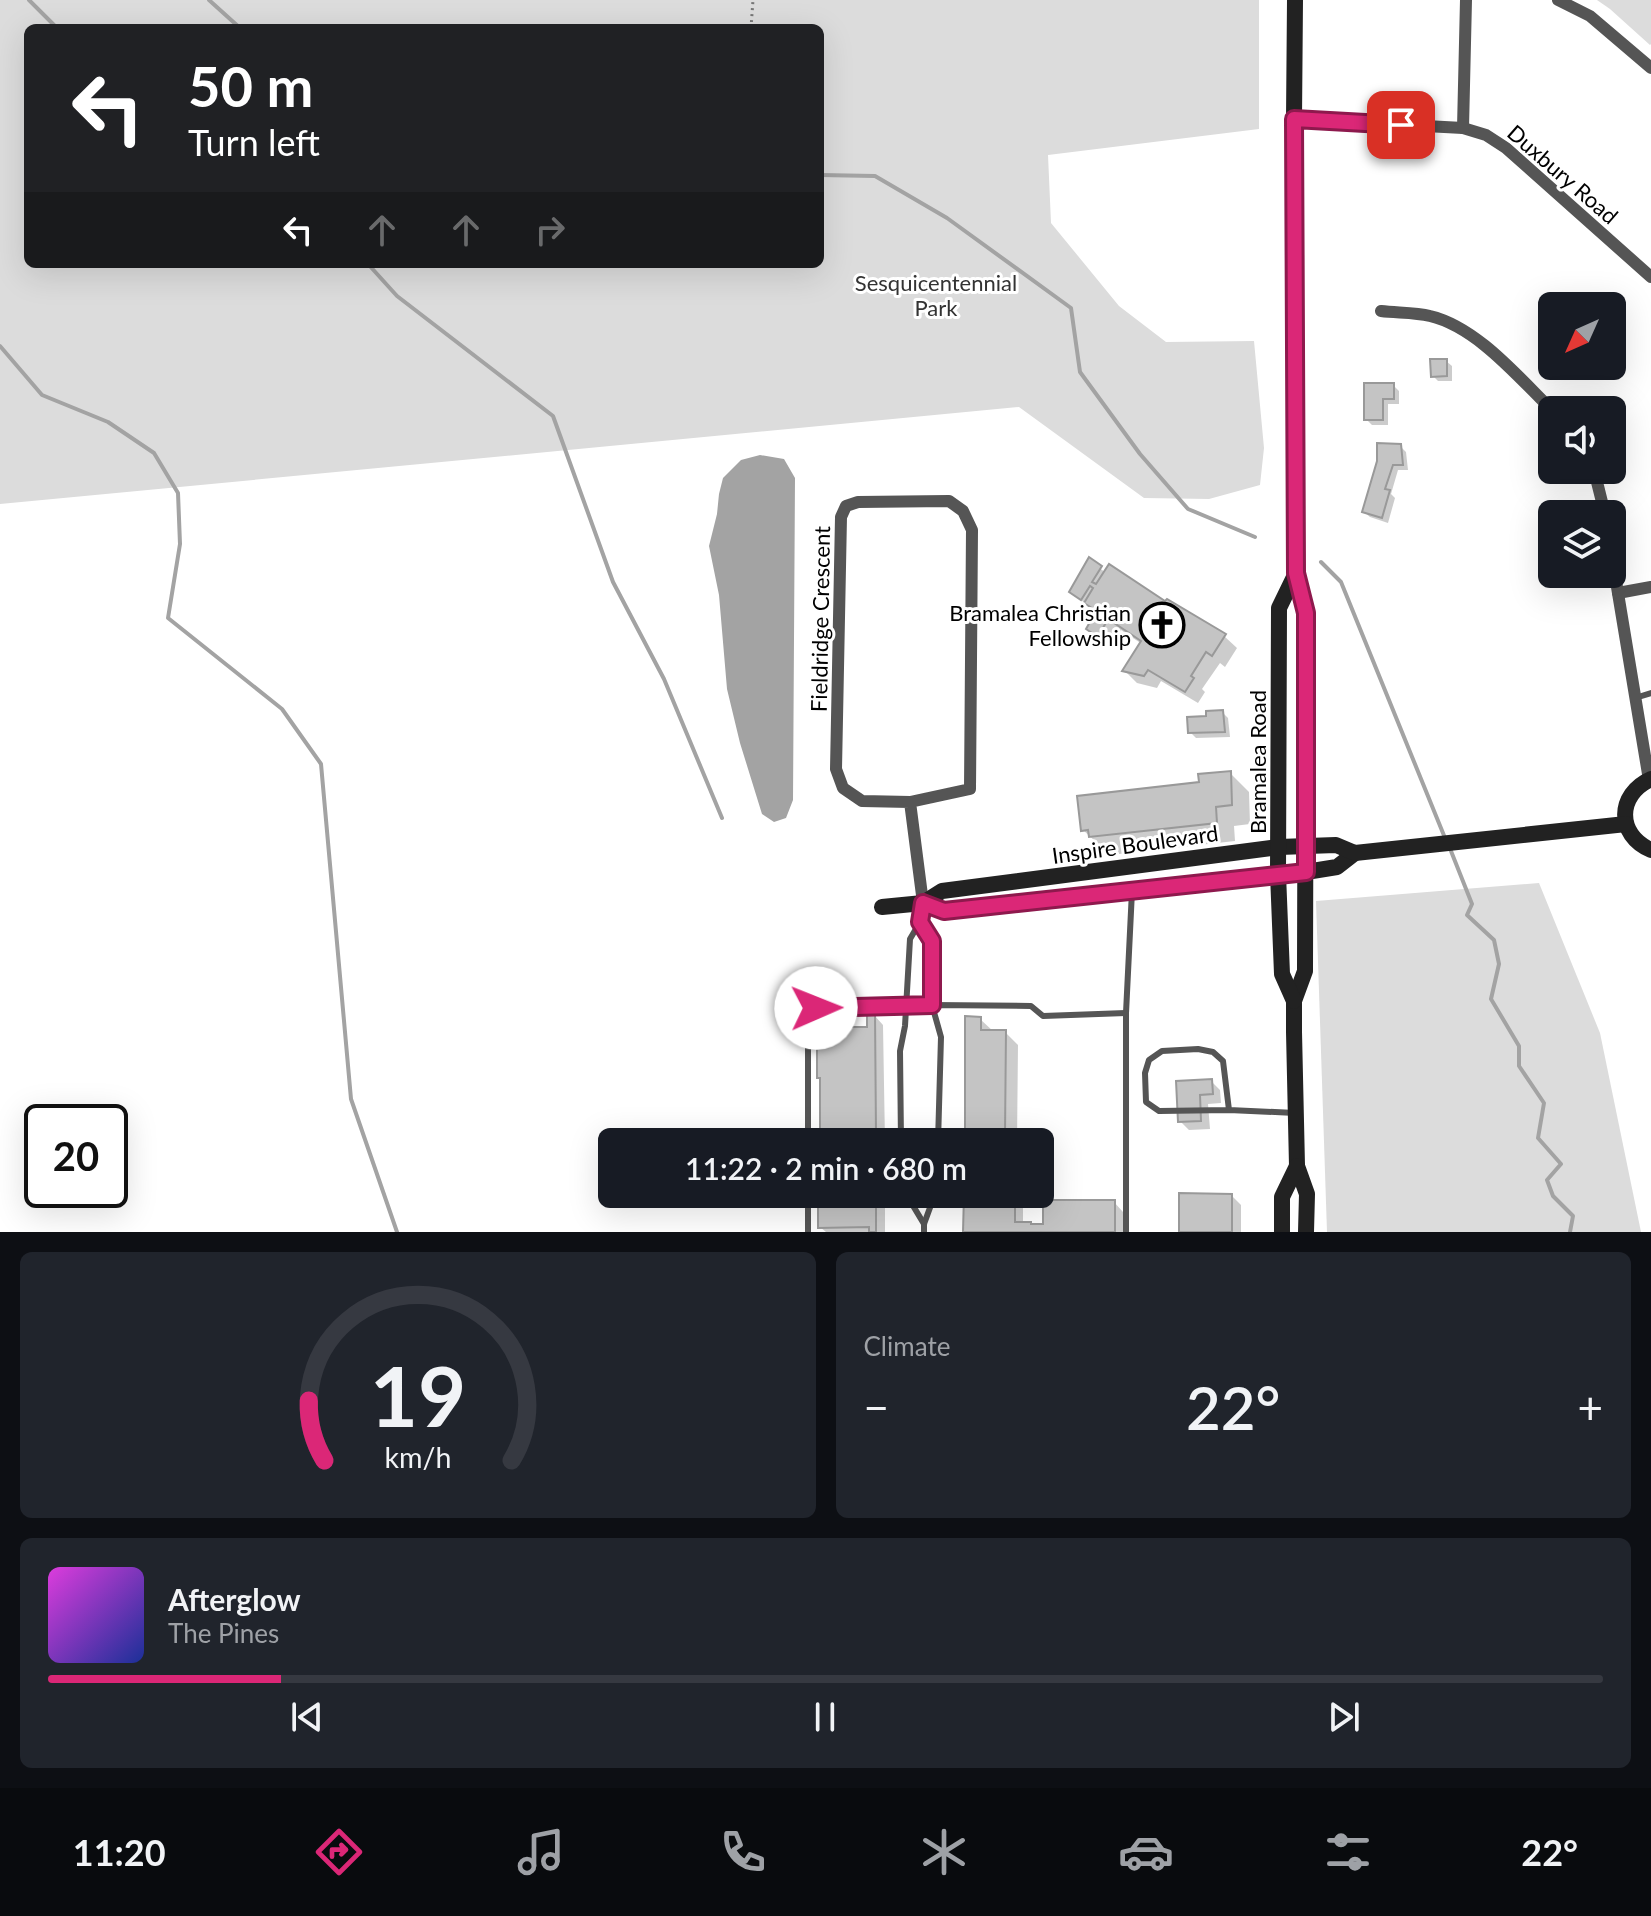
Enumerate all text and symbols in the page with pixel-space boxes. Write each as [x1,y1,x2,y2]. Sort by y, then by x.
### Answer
text: 50 m [188,52,313,119]
icon: left [56,56,160,160]
pin [1367,91,1435,159]
icon: arrive [1379,103,1423,147]
street label: Duxbury Road [1502,119,1624,229]
text: Turn left [188,120,320,164]
icon: left [276,208,320,252]
icon: ahead [360,208,404,252]
icon: ahead [444,208,488,252]
icon: right [528,208,572,252]
park label: Sesquicentennial Park [855,269,1017,321]
north arrow [1538,292,1626,380]
map controls [1538,292,1626,588]
button: sound [1538,396,1626,484]
button: layers [1538,500,1626,588]
street label: Fieldridge Crescent [805,526,835,712]
place label: Bramalea Christian Fellowship [949,599,1131,651]
church icon: Bramalea Christian Fellowship [1138,601,1186,649]
street label: Bramalea Road [1244,690,1271,834]
street label: Inspire Boulevard [1050,819,1220,869]
position arrow [774,966,858,1050]
speed limit sign: 20 [24,1104,128,1208]
text: 11:22 · 2 min · 680 m [685,1150,967,1186]
text: Climate [864,1330,950,1362]
text: 19 [370,1345,466,1445]
text: 22° [1186,1371,1281,1443]
text: − [864,1381,889,1433]
text: + [1577,1381,1603,1433]
text: km/h [384,1440,451,1474]
text: Afterglow [168,1581,301,1617]
text: The Pines [168,1617,279,1649]
icon: previous [285,1695,329,1739]
icon: pause [803,1695,847,1739]
icon: next [1322,1695,1366,1739]
icon: directions [311,1824,367,1880]
icon: music [513,1824,569,1880]
icon: phone [715,1824,771,1880]
icon: climate [916,1824,972,1880]
icon: car [1118,1824,1174,1880]
icon: filters [1320,1824,1376,1880]
text: 11:20 [73,1830,166,1874]
text: 22° [1521,1830,1578,1874]

